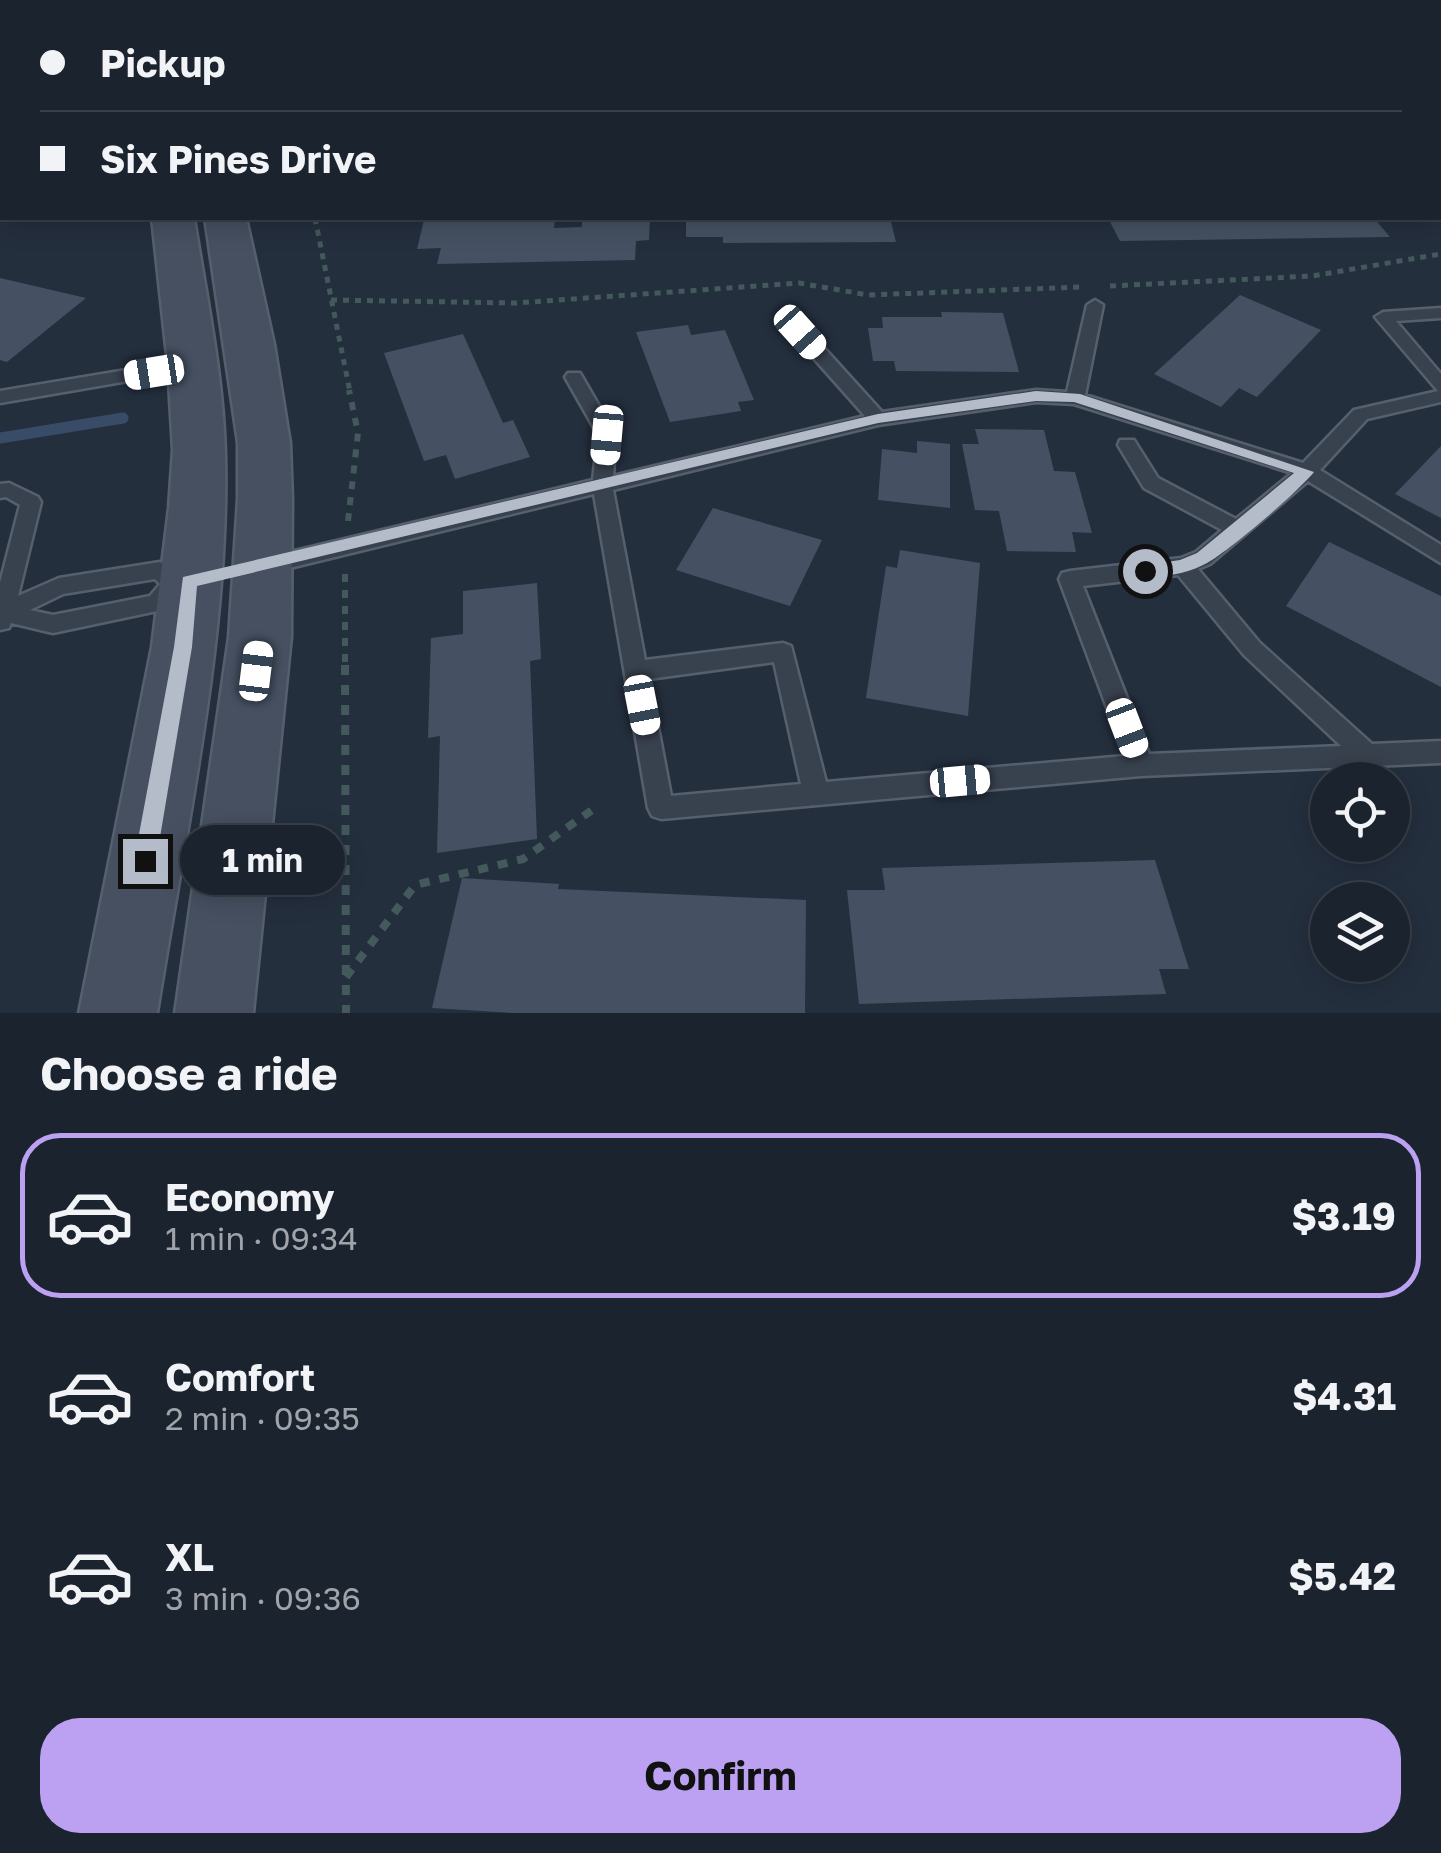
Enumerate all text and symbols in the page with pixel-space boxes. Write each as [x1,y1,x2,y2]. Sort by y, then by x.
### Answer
text: Pickup [100,40,226,85]
text: Six Pines Drive [100,136,376,181]
car [769,300,831,364]
car [122,352,186,392]
car [589,404,625,466]
route start [1123,549,1168,594]
car [237,639,275,703]
car [622,673,662,737]
car [1102,695,1152,761]
map controls [1310,762,1410,982]
button: locate [1310,762,1410,862]
car [929,763,991,799]
callout: 1 min [180,826,345,896]
route end [123,839,168,884]
text: 1 min [222,841,303,879]
button: layers [1310,882,1410,982]
text: Choose a ride [40,1046,338,1100]
icon: car [45,1171,135,1261]
text: Economy [165,1174,334,1219]
text: $3.19 [1291,1193,1396,1238]
text: 1 min · 09:34 [165,1219,358,1257]
icon: car [45,1351,135,1441]
text: Comfort [165,1354,315,1399]
text: $4.31 [1292,1373,1396,1418]
text: 2 min · 09:35 [165,1399,360,1437]
icon: car [45,1531,135,1621]
text: XL [165,1534,214,1579]
text: $5.42 [1288,1553,1396,1598]
text: 3 min · 09:36 [165,1579,361,1617]
button: Confirm [40,1718,1401,1833]

